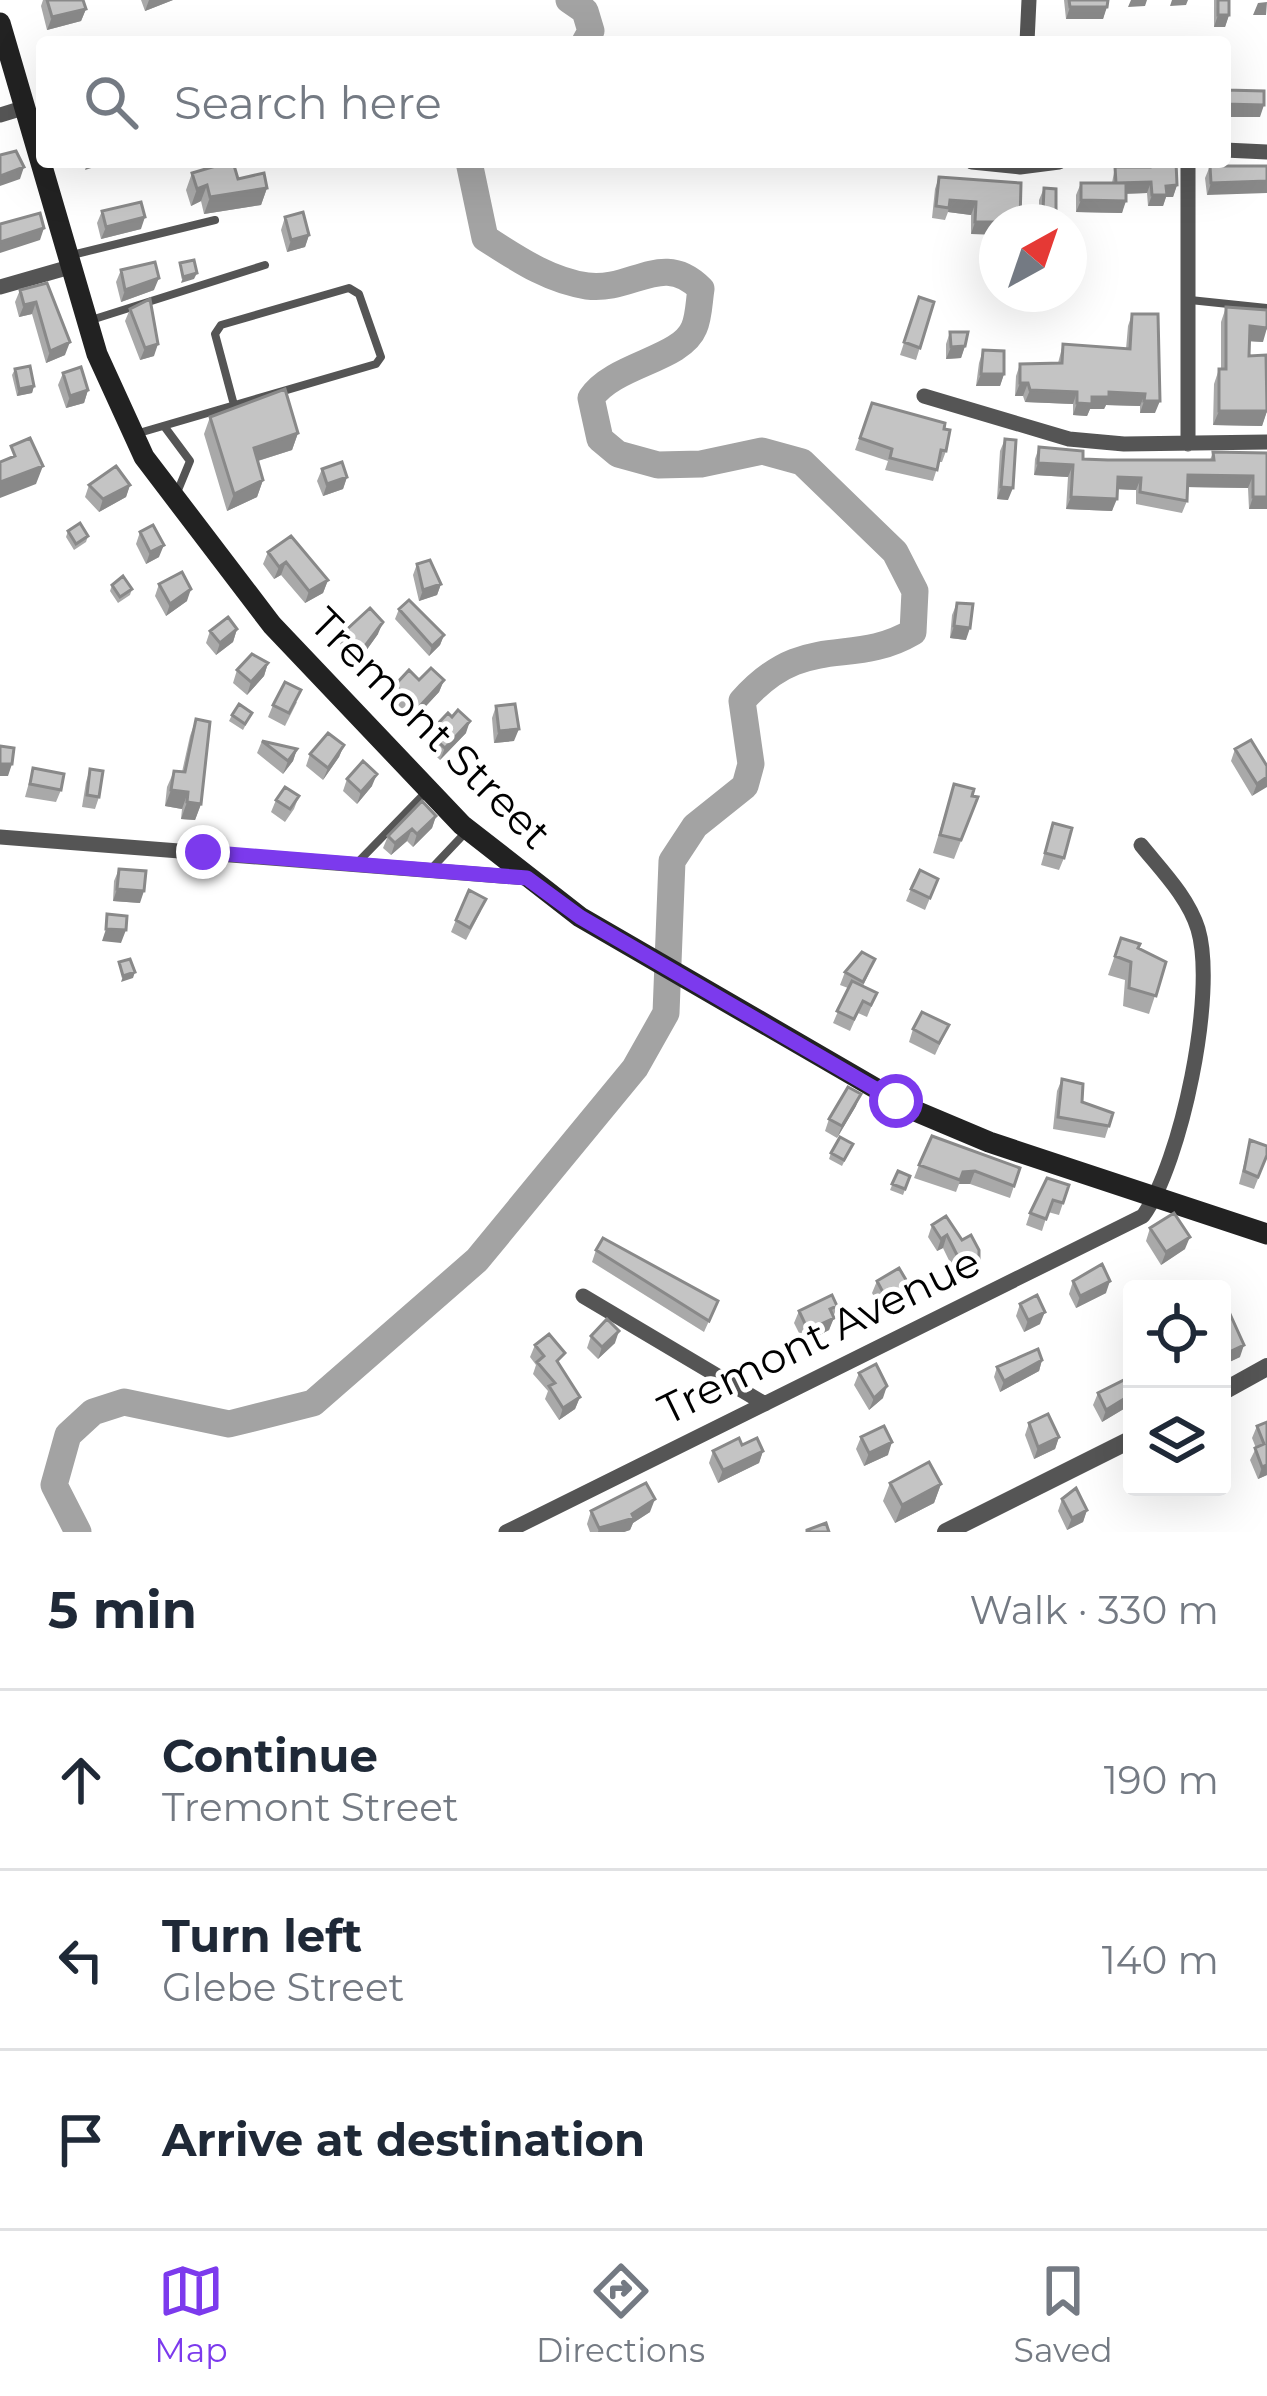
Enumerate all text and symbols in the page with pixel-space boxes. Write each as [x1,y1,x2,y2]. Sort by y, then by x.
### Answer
search box [36,36,1231,168]
icon: search [78,69,144,135]
text: Search here [174,75,442,130]
north arrow [979,204,1087,312]
street label: Tremont Street [300,597,562,859]
route end [176,825,230,879]
route start [869,1074,923,1128]
street label: Tremont Avenue [650,1235,988,1435]
map controls [1123,1280,1231,1496]
button: locate [1123,1280,1231,1388]
button: layers [1123,1388,1231,1496]
text: 5 min [48,1579,197,1641]
text: Walk · 330 m [970,1586,1219,1634]
text: Continue [162,1728,378,1783]
icon: ahead [48,1747,114,1813]
text: 190 m [1104,1756,1219,1804]
text: Tremont Street [162,1783,459,1831]
text: Turn left [162,1908,362,1963]
icon: left [48,1927,114,1993]
text: 140 m [1102,1936,1219,1984]
text: Glebe Street [162,1963,404,2011]
icon: arrive [48,2107,114,2173]
text: Arrive at destination [162,2112,645,2167]
tab: Map [154,2258,228,2370]
tab: Directions [536,2258,705,2370]
tab: Saved [1014,2258,1113,2370]

